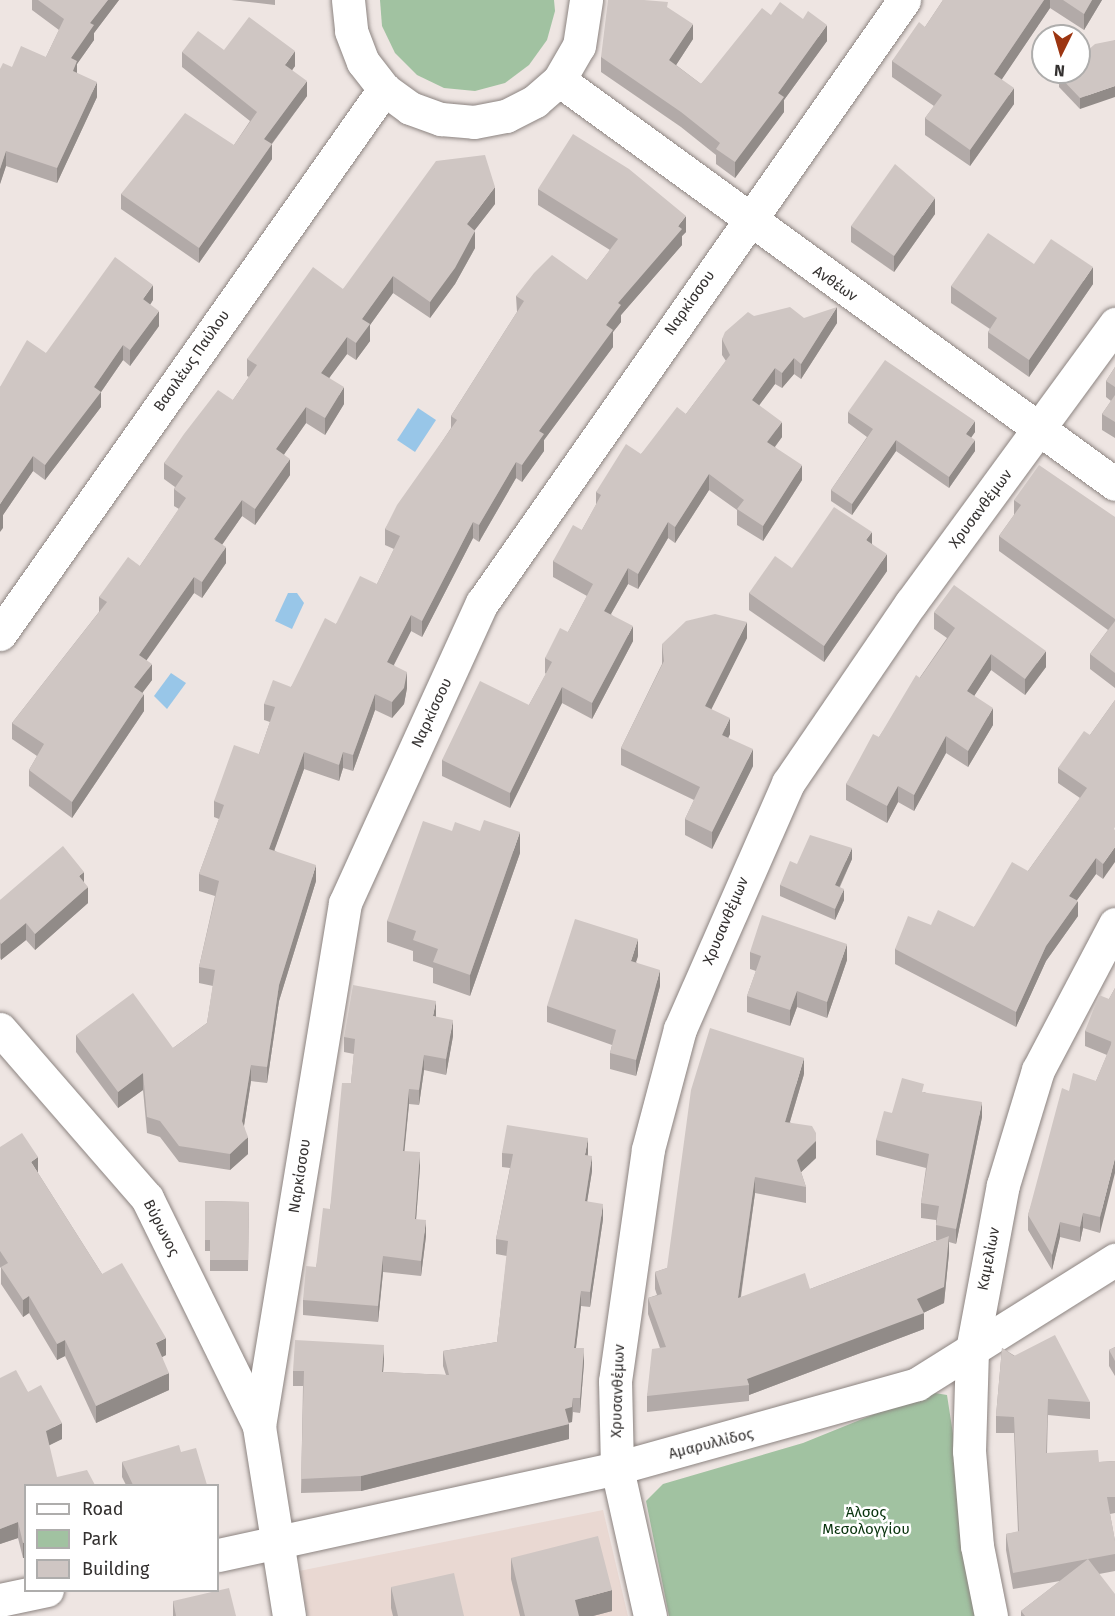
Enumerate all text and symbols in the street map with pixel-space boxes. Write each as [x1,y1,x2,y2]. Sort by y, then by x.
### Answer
north arrow [1031,24,1091,84]
text: N [1053,61,1066,80]
street label: Ανθέων [809,262,861,306]
street label: Ναρκίσσου [661,267,719,339]
street label: Βασιλέως Παύλου [150,307,234,415]
street label: Χρυσανθέμων [946,466,1016,552]
street label: Ναρκίσσου [408,675,456,751]
street label: Χρυσανθέμων [699,874,753,968]
street label: Ναρκίσσου [285,1138,315,1214]
street label: Βύρωνος [139,1197,183,1259]
street label: Καμελίων [974,1226,1004,1292]
street label: Χρυσανθέμων [607,1344,629,1438]
street label: Αμαρυλλίδος [667,1425,755,1463]
legend [24,1484,219,1592]
text: Road [82,1498,124,1520]
park label: Άλσος Μεσολογγίου [822,1503,910,1538]
text: Park [82,1528,117,1550]
text: Building [82,1558,149,1580]

